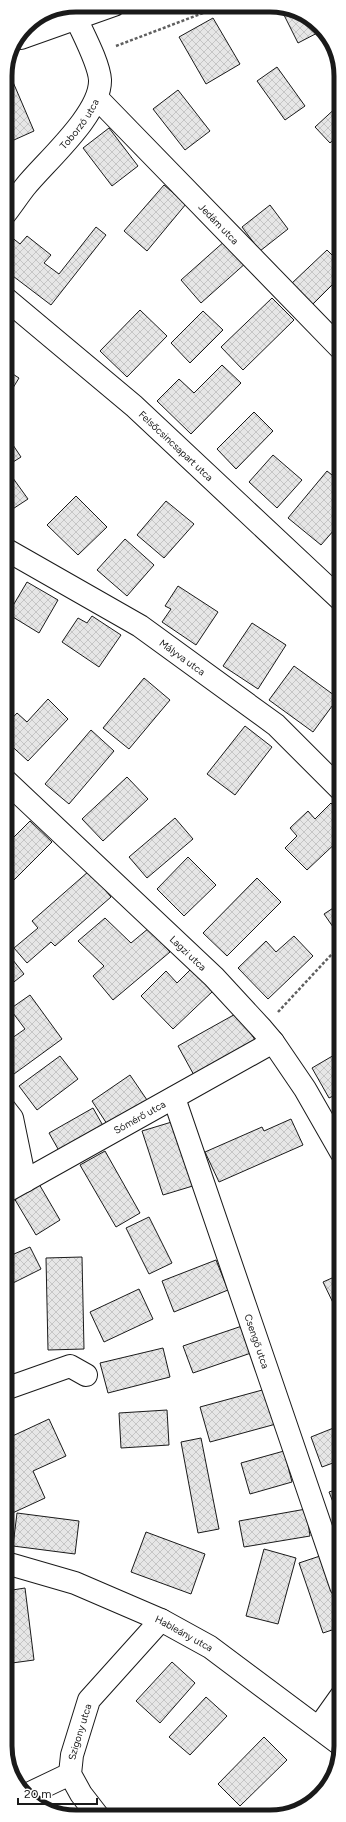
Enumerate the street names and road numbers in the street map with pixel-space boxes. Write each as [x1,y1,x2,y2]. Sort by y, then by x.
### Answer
street label: Toborzó utca [57,97,102,152]
street label: Jedám utca [196,200,242,247]
street label: Felsőcsincsapart utca [136,407,216,484]
street label: Mályva utca [157,636,208,678]
street label: Lagzi utca [167,932,210,973]
street label: Sómérő utca [111,1097,168,1137]
street label: Csengő utca [242,1312,273,1370]
street label: Hableány utca [153,1612,216,1654]
street label: Szigony utca [65,1702,94,1761]

